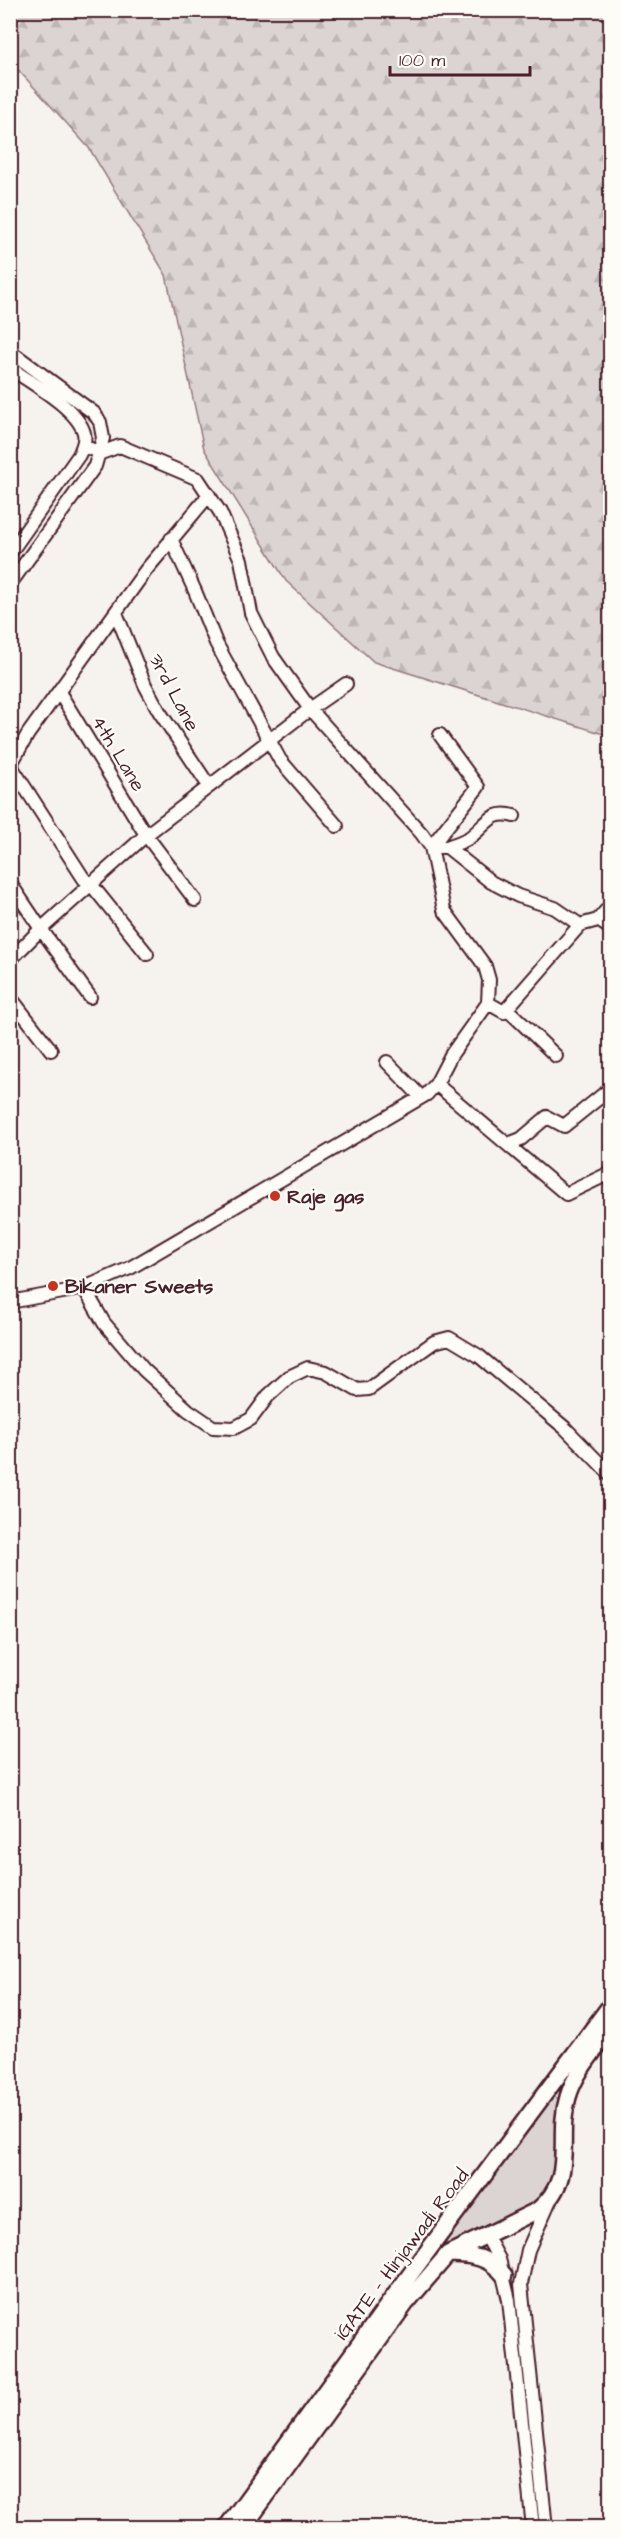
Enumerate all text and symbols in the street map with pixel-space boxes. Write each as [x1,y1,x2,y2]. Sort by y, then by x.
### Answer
scale bar [390,39,530,77]
text: 100 m [399,48,445,73]
street label: 3rd Lane [142,649,206,736]
street label: 4th Lane [84,710,152,797]
place label: Raje gas [287,1183,364,1212]
marker: Raje gas [268,1189,282,1203]
place label: Bikaner Sweets [65,1273,213,1301]
marker: Bikaner Sweets [46,1279,60,1293]
street label: iGATE - Hinjawadi Road [328,2163,476,2346]

